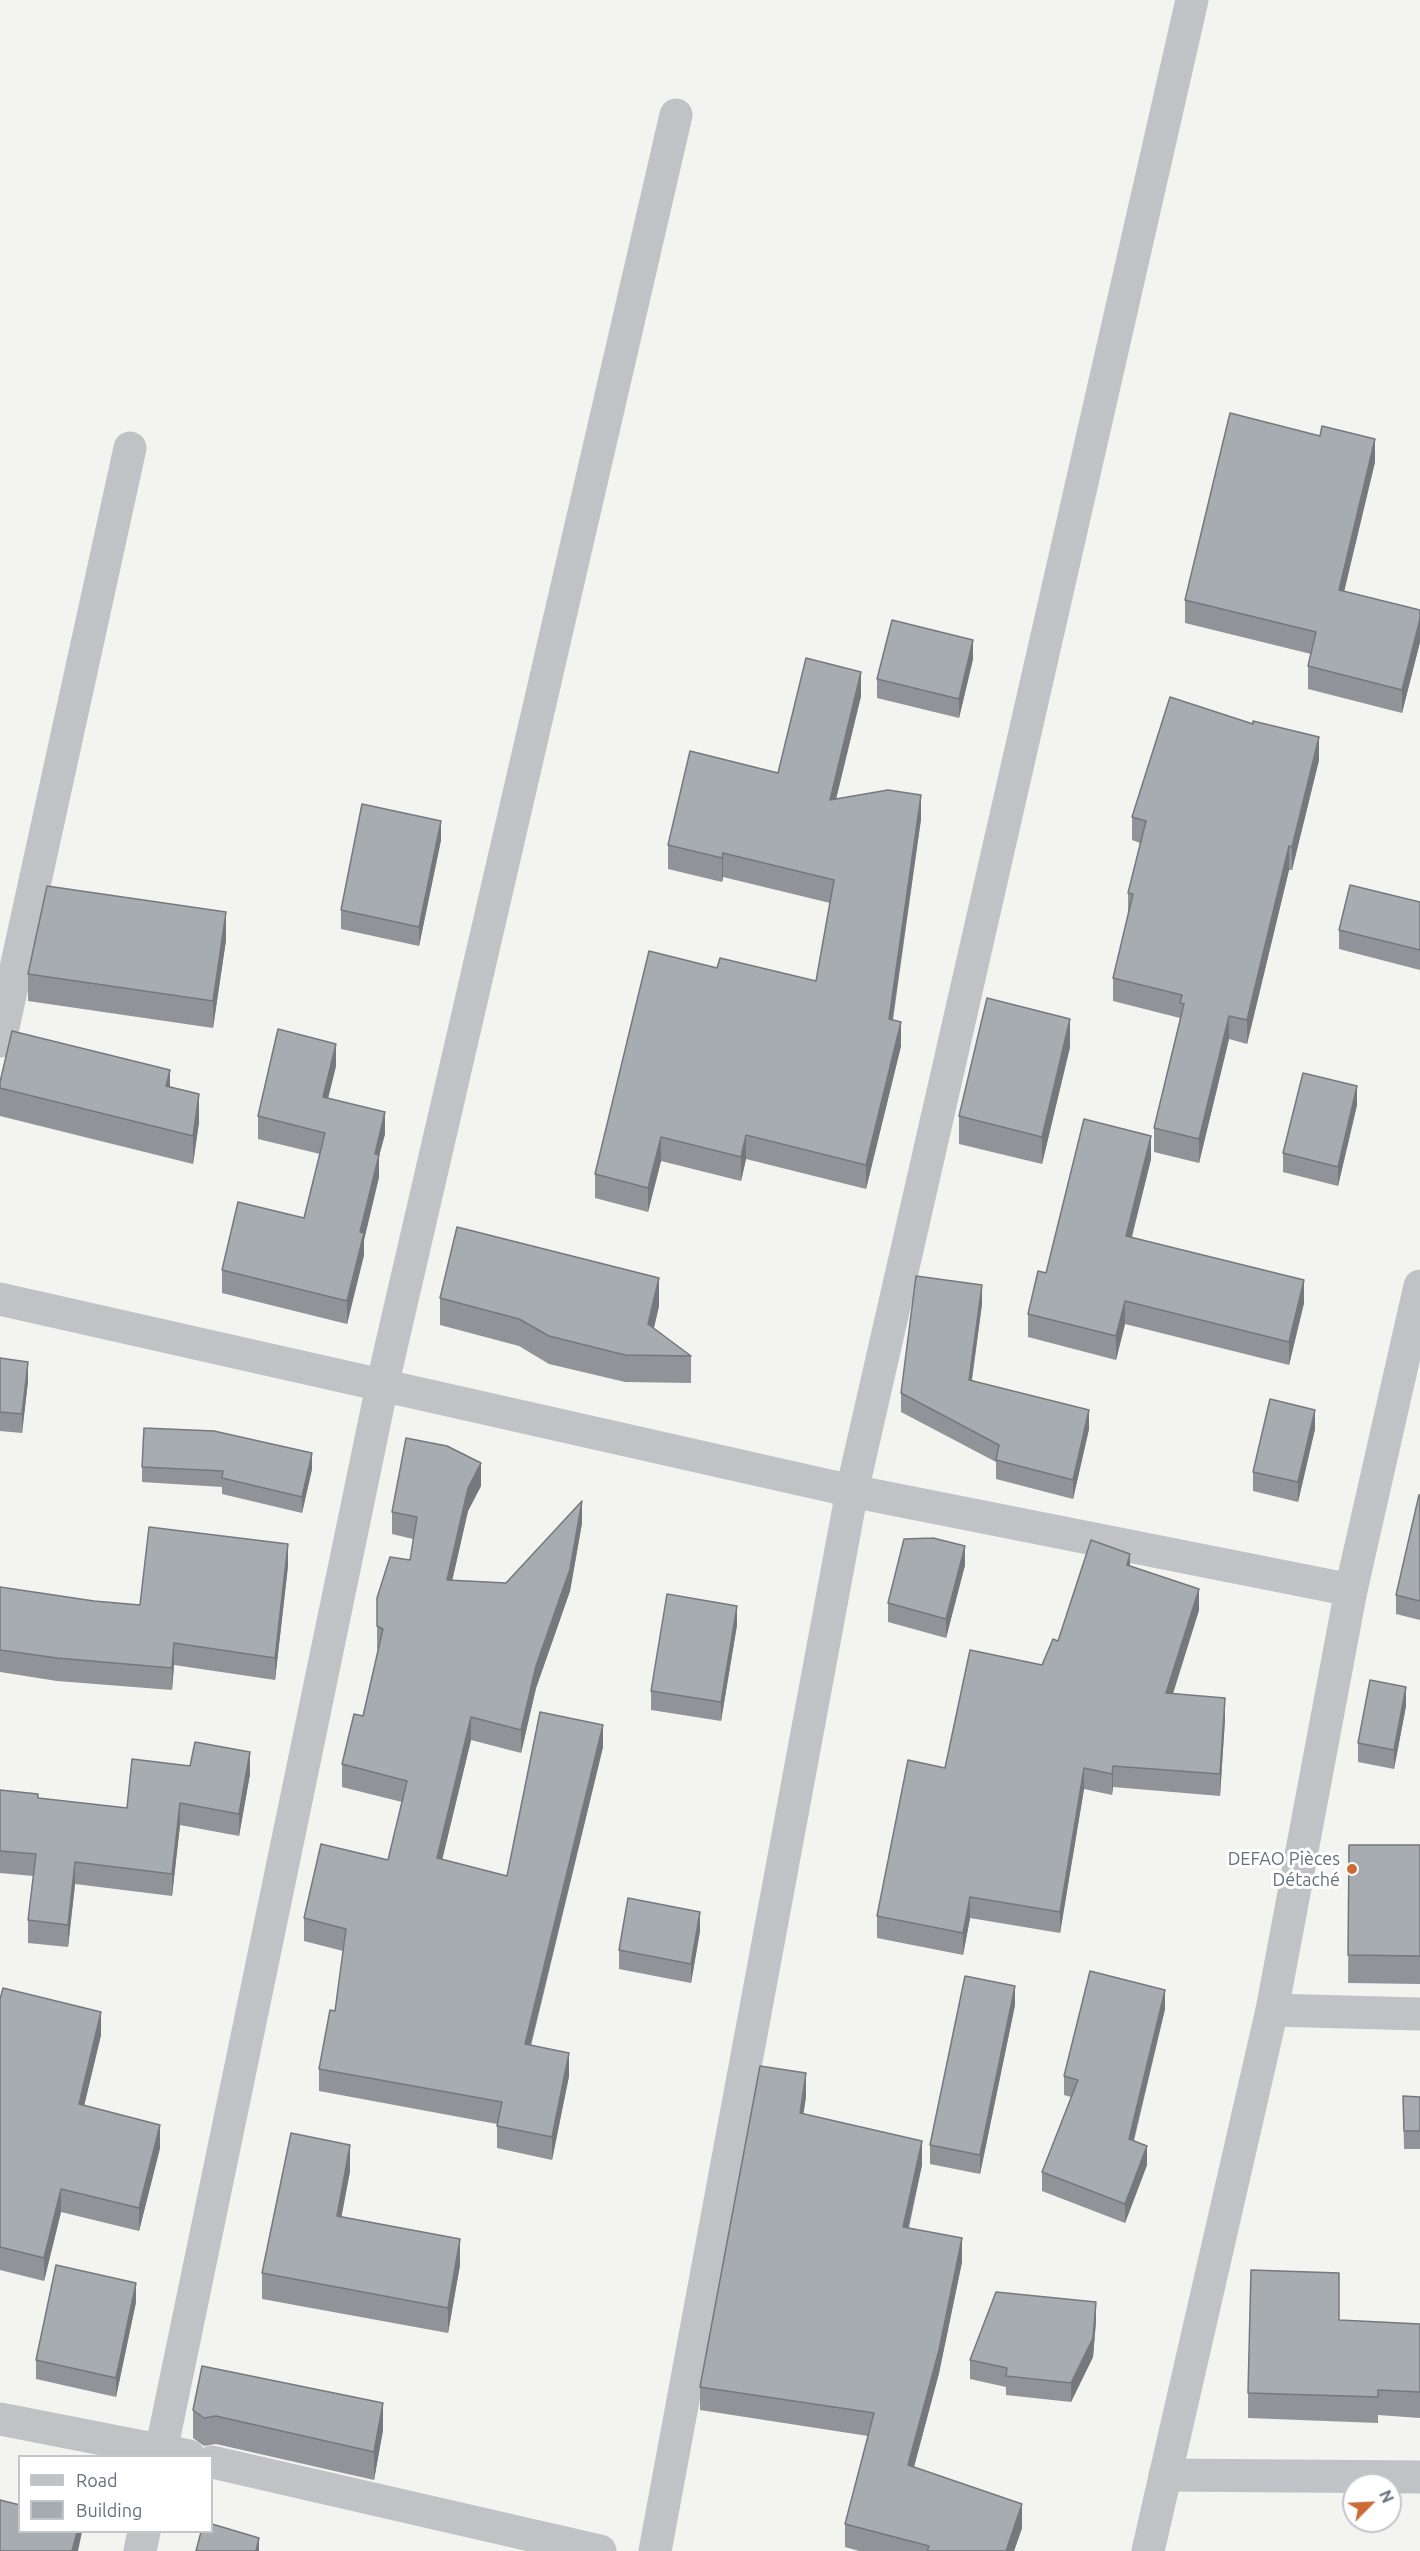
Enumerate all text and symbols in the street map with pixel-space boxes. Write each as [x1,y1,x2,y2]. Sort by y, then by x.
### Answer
place label: DEFAO Pièces Détaché [1228,1848,1340,1890]
marker: DEFAO Pièces Détaché [1345,1862,1359,1876]
legend [18,2455,213,2533]
text: Road [76,2470,118,2490]
north arrow [1342,2473,1402,2533]
text: N [1376,2487,1397,2506]
text: Building [76,2500,142,2520]

